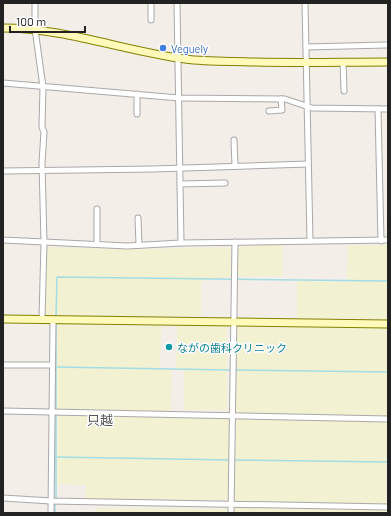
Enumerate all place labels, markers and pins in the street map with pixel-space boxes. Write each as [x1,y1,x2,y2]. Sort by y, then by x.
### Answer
place label: Veguely [171,42,208,55]
marker: Veguely [158,43,168,53]
place label: ながの歯科クリニック [177,341,287,354]
marker: ながの歯科クリニック [164,342,174,352]

